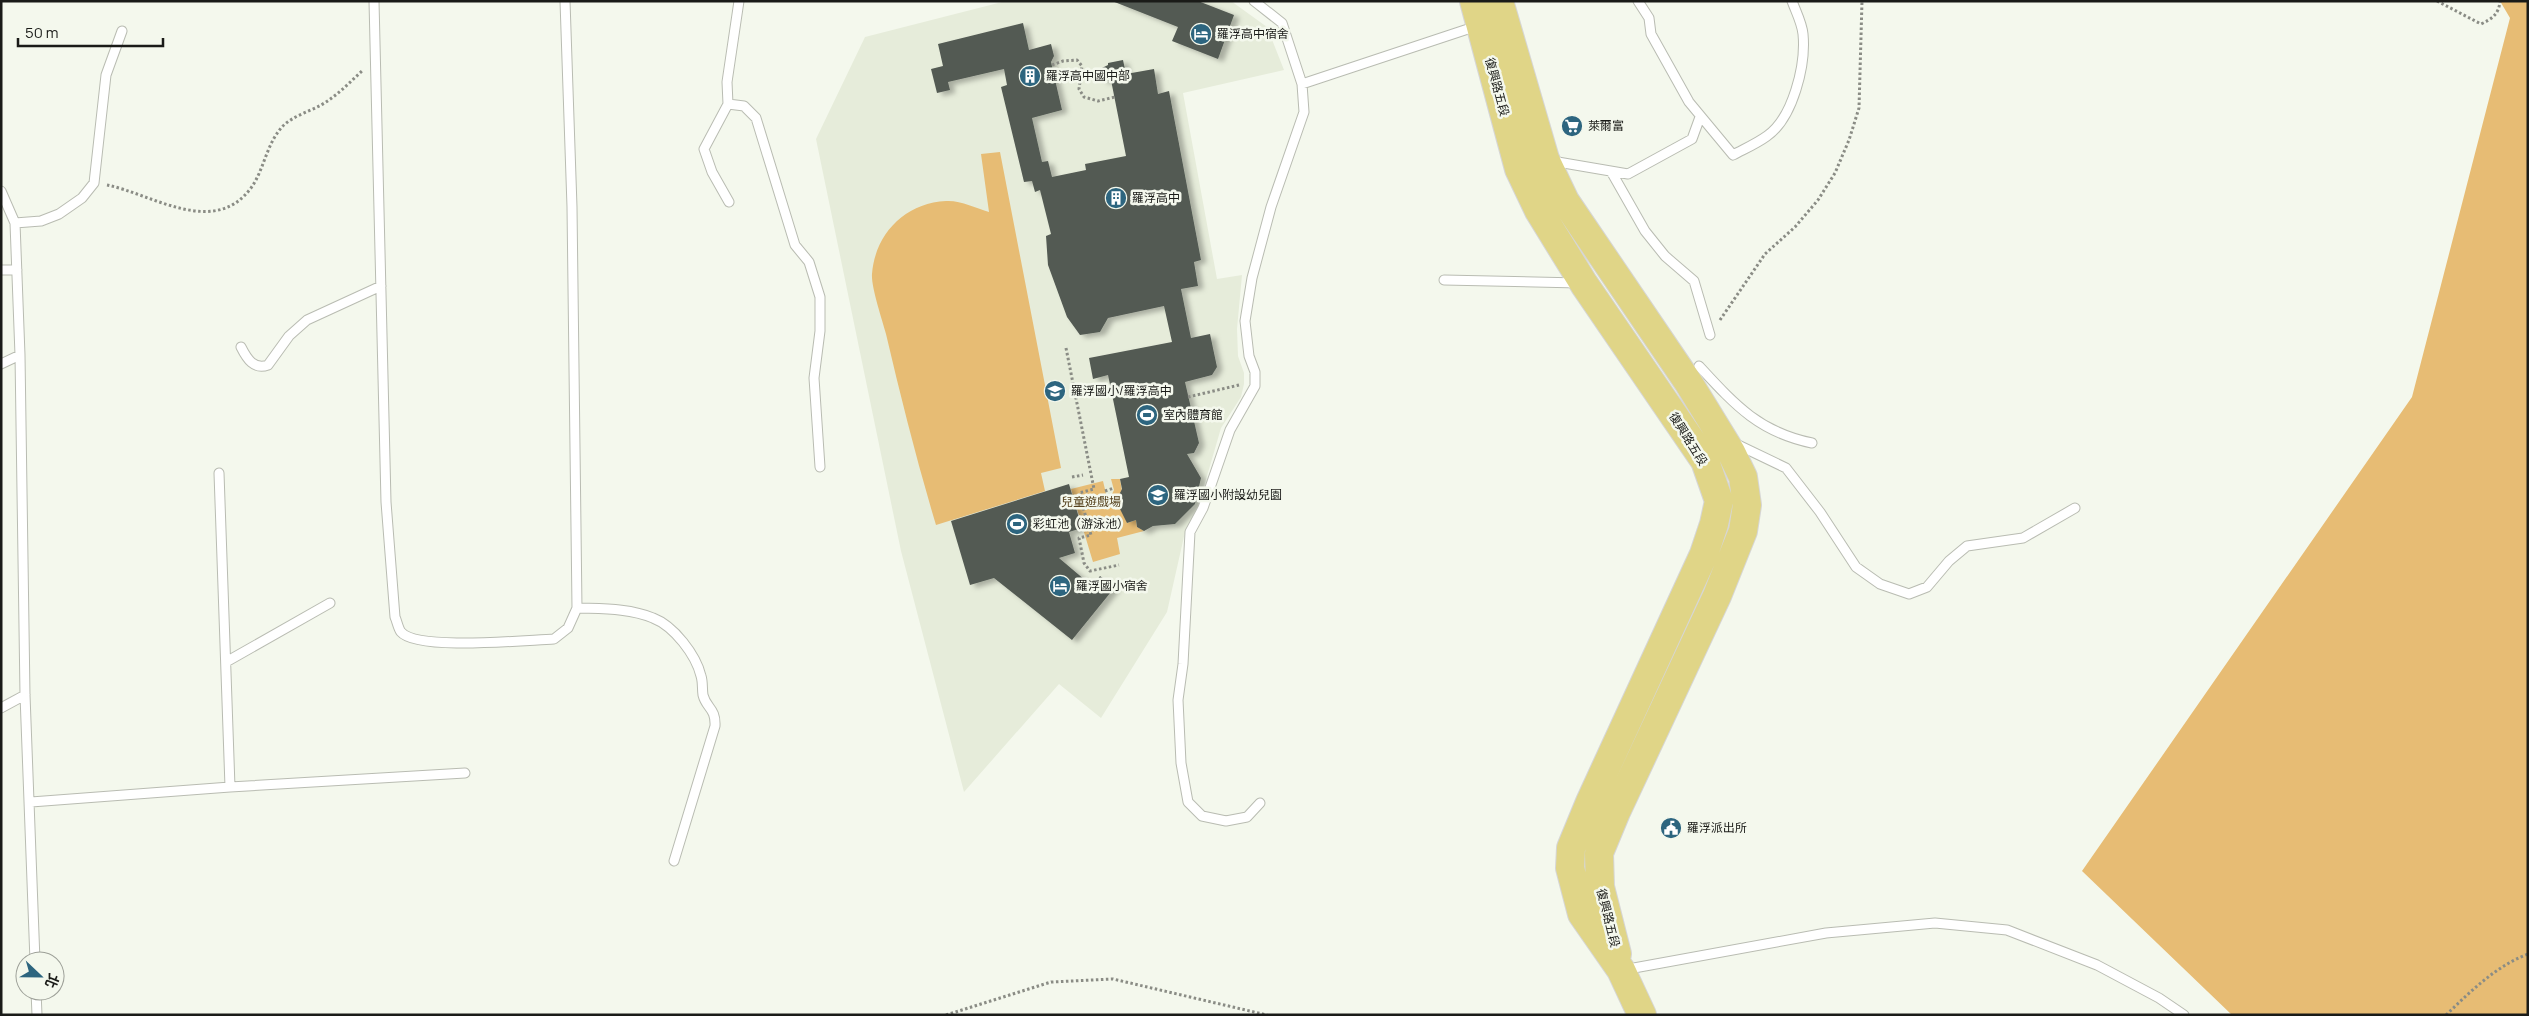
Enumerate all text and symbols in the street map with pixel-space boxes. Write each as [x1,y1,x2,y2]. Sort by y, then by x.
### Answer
scale bar [18,15,162,47]
text: 50 m [25,22,59,43]
hotel icon: 羅浮高中宿舍 [1189,22,1213,46]
place label: 羅浮高中宿舍 [1217,25,1289,42]
street label: 復興路五段 [1482,56,1513,118]
building icon: 羅浮高中國中部 [1018,64,1042,88]
place label: 羅浮高中國中部 [1046,67,1130,84]
supermarket icon: 萊爾富 [1560,114,1584,138]
place label: 萊爾富 [1588,117,1624,134]
building icon: 羅浮高中 [1104,186,1128,210]
place label: 羅浮高中 [1132,189,1180,206]
school or university icon: 羅浮國小/羅浮高中 [1043,379,1067,403]
place label: 羅浮國小/羅浮高中 [1071,382,1172,399]
sports icon: 室內體育館 [1135,403,1159,427]
place label: 室內體育館 [1163,406,1223,423]
street label: 復興路五段 [1665,409,1712,469]
school or university icon: 羅浮國小附設幼兒園 [1146,483,1170,507]
place label: 羅浮國小附設幼兒園 [1174,486,1282,503]
park label: 兒童遊戲場 [1061,493,1121,510]
sports icon: 彩虹池（游泳池） [1005,512,1029,536]
place label: 彩虹池（游泳池） [1033,515,1129,532]
hotel icon: 羅浮國小宿舍 [1048,574,1072,598]
place label: 羅浮國小宿舍 [1076,577,1148,594]
public building icon: 羅浮派出所 [1659,816,1683,840]
place label: 羅浮派出所 [1687,819,1747,836]
street label: 復興路五段 [1593,887,1624,949]
north arrow [15,951,65,1001]
text: 北 [41,971,64,991]

